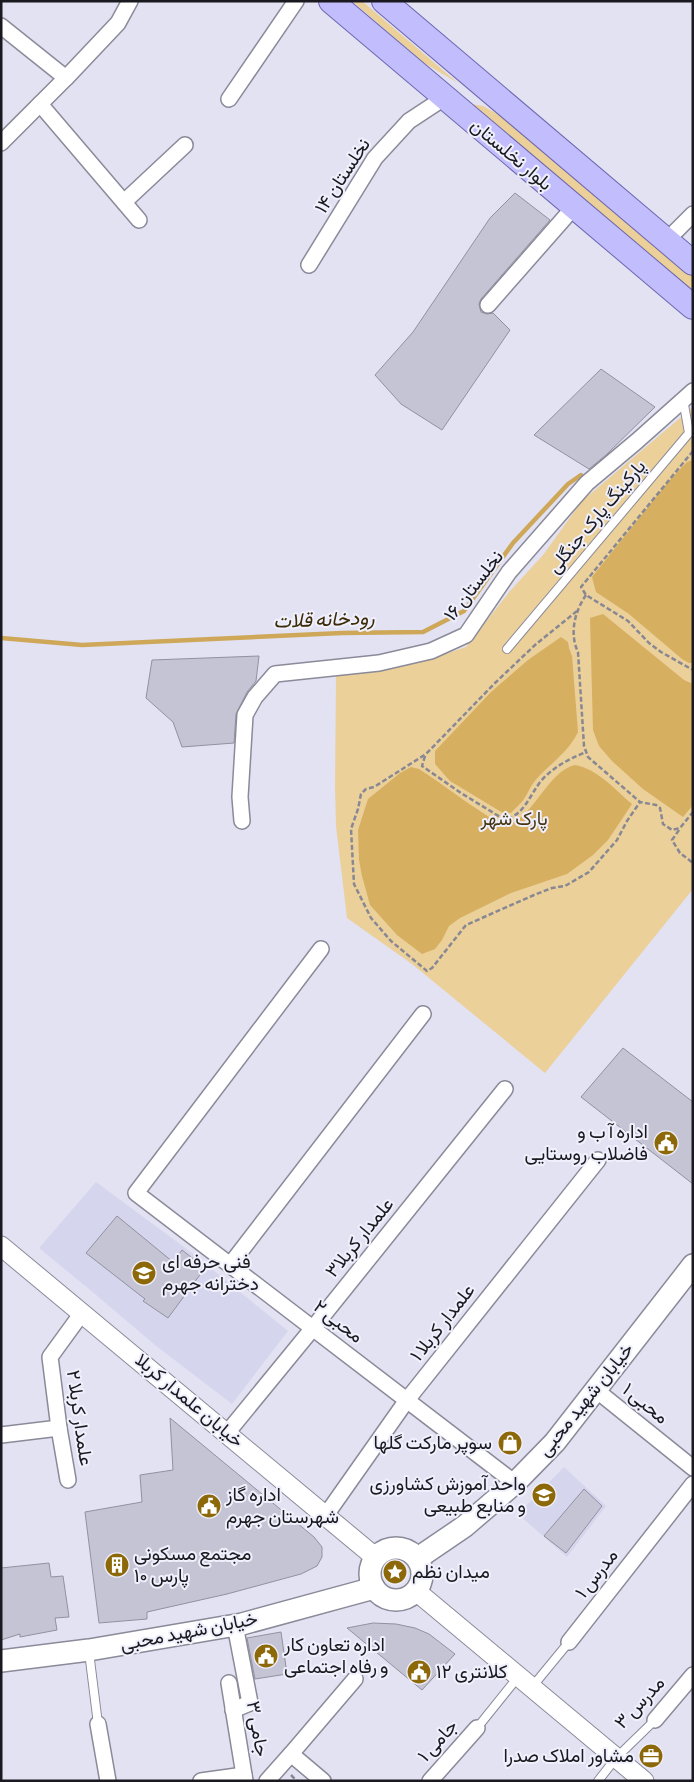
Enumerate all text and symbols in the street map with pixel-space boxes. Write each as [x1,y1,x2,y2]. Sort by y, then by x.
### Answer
street label: بلوار نخلستان [466,116,555,195]
street label: نخلستان ۱۴ [312,135,374,217]
street label: پارکینگ پارک جنگلی [544,456,652,579]
street label: نخلستان ۱۶ [441,547,507,625]
water label: رودخانه قلات [273,608,375,634]
park label: پارک شهر [479,810,548,832]
place label: اداره آ ب و فاضلاب روستایی [525,1122,648,1165]
public building icon: اداره آ ب و فاضلاب روستایی [653,1130,679,1156]
street label: علمدار کربلا۳ [322,1195,398,1282]
place label: فنی حرفه ای دخترانه جهرم [162,1253,259,1296]
school or university icon: فنی حرفه ای دخترانه جهرم [131,1260,157,1286]
street label: علمدار کربلا ۱ [407,1281,480,1366]
street label: محبی ۲ [309,1297,366,1348]
street label: خیابان شهید محبی [535,1340,638,1461]
street label: خیابان علمدار کربلا [131,1350,247,1452]
street label: علمدار کربلا ۲ [62,1369,95,1467]
street label: محبی ۱ [618,1380,671,1429]
shop icon: سوپر مارکت گلها [497,1430,523,1456]
place label: سوپر مارکت گلها [374,1433,492,1456]
place label: واحد آموزش کشاورزی و منابع طبیعی [370,1474,526,1519]
school or university icon: واحد آموزش کشاورزی و منابع طبیعی [531,1482,557,1508]
place label: اداره گاز شهرستان جهرم [225,1485,339,1529]
public building icon: اداره گاز شهرستان جهرم [196,1493,222,1519]
place label: مجتمع مسکونی پارس ۱۰ [134,1545,251,1589]
street label: مدرس ۱ [572,1546,623,1603]
building icon: مجتمع مسکونی پارس ۱۰ [104,1552,130,1578]
place icon: میدان نظم [382,1559,408,1585]
place label: میدان نظم [412,1563,490,1584]
street label: خیابان شهید محبی [119,1609,259,1656]
place label: اداره تعاون کار و رفاه اجتماعی [283,1636,388,1678]
public building icon: اداره تعاون کار و رفاه اجتماعی [253,1643,279,1669]
public building icon: کلانتری ۱۲ [406,1659,432,1685]
place label: کلانتری ۱۲ [436,1663,507,1683]
street label: مدرس ۳ [611,1673,669,1733]
street label: جامی ۳ [242,1700,271,1758]
street label: جامی ۱ [414,1716,462,1766]
office icon: مشاور املاک صدرا [638,1743,664,1769]
place label: مشاور املاک صدرا [503,1747,634,1767]

